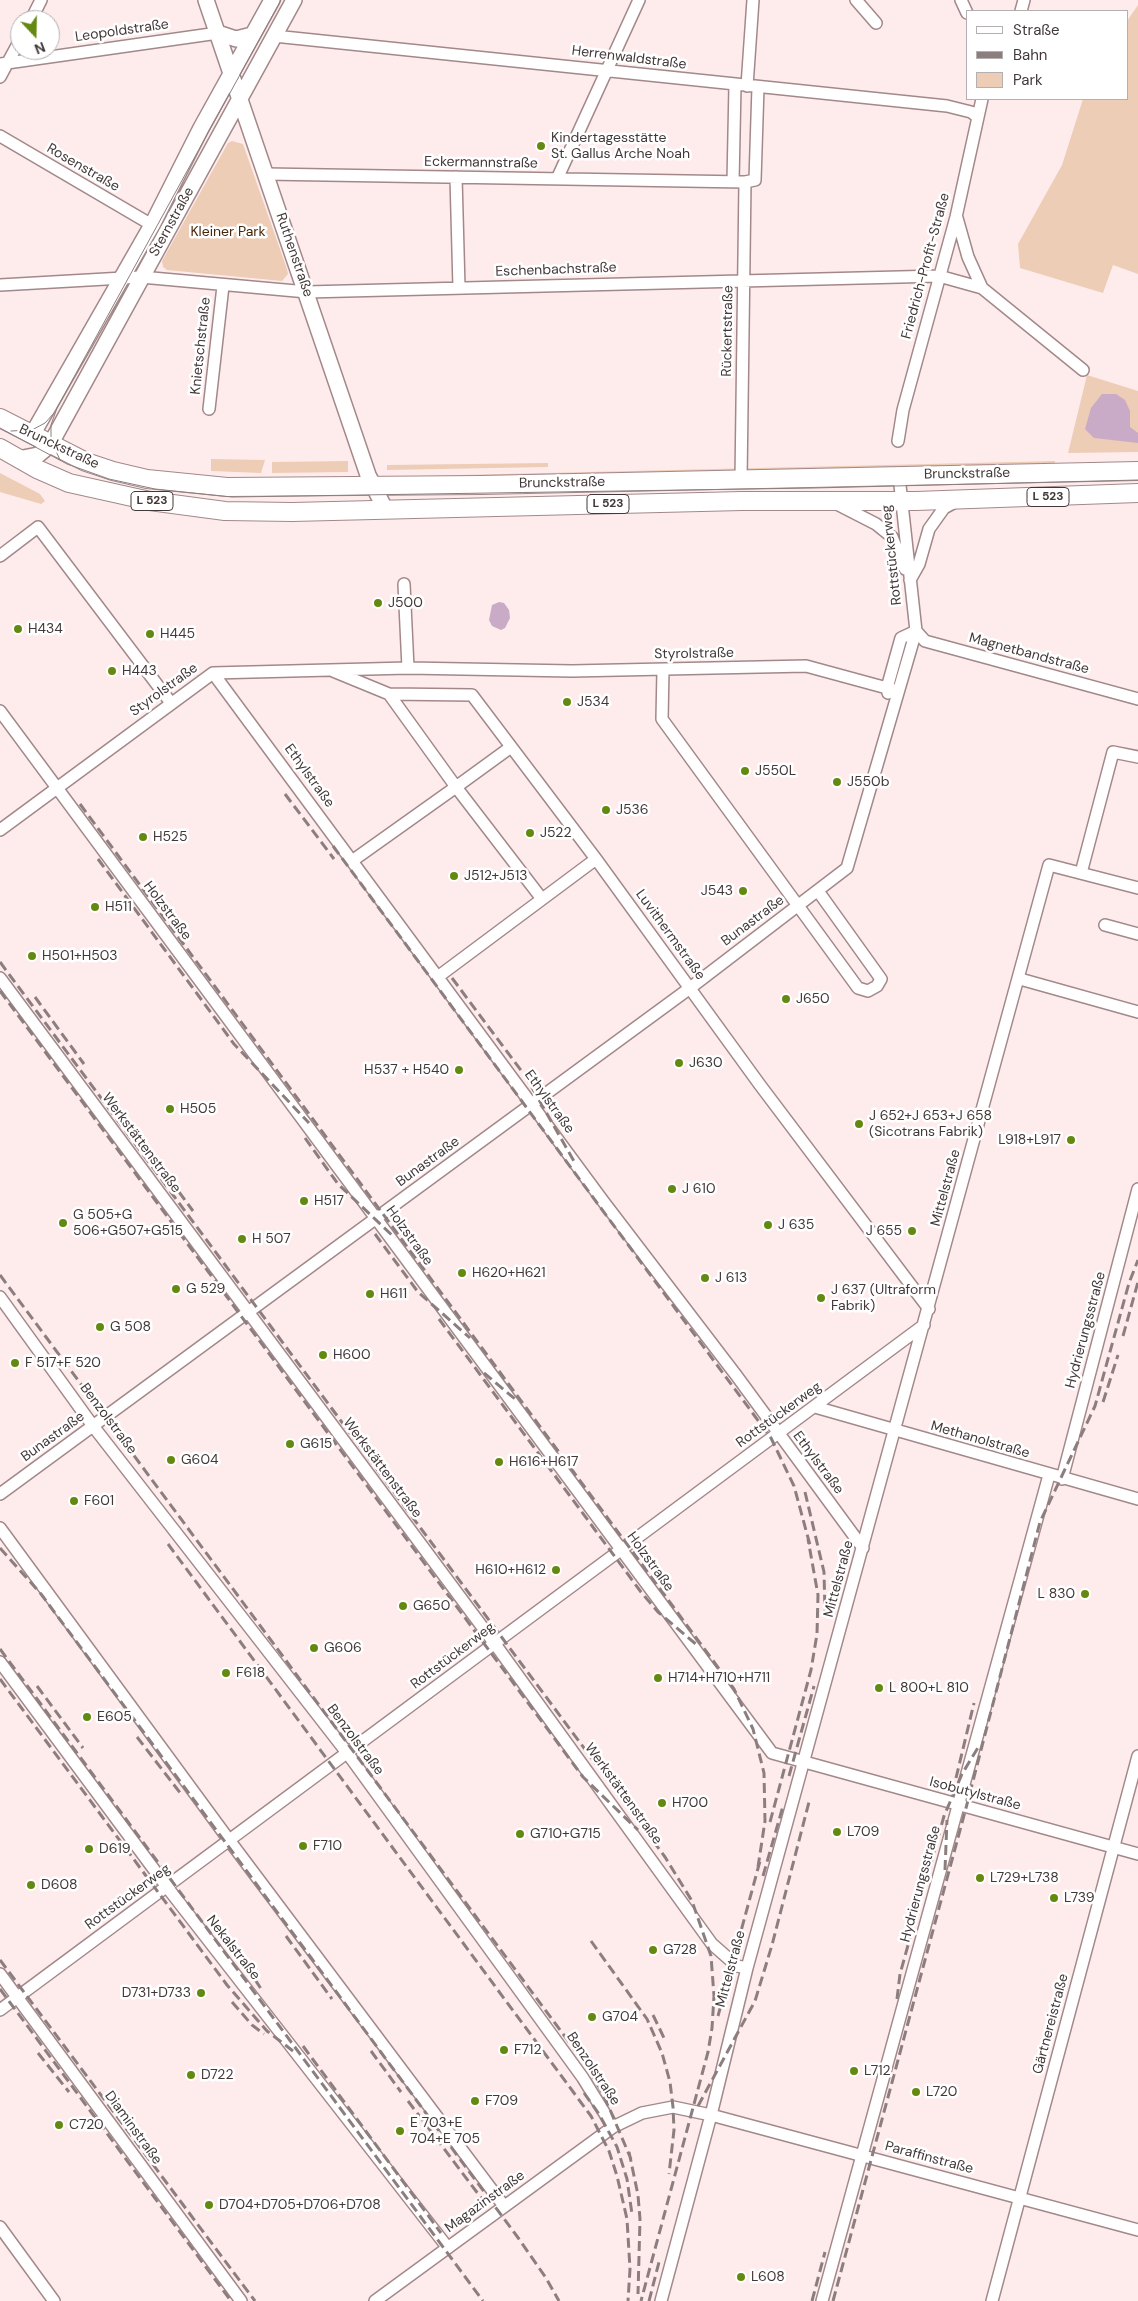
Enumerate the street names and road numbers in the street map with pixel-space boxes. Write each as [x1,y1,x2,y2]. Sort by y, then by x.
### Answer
street label: Leopoldstraße [74,16,170,46]
street label: Herrenwaldstraße [571,43,687,73]
street label: Rosenstraße [44,140,122,196]
street label: Eckermannstraße [424,154,538,172]
street label: Sternstraße [146,184,198,260]
street label: Friedrich-Profit-Straße [898,191,954,341]
street label: Ruthenstraße [272,211,316,299]
street label: Eschenbachstraße [495,259,617,281]
street label: Rückertstraße [719,285,737,377]
street label: Knietschstraße [188,296,214,396]
street label: Brunckstraße [16,421,102,473]
street label: Brunckstraße [924,465,1010,483]
street label: Brunckstraße [519,474,605,492]
road number: L 523 [1027,488,1069,507]
road number: L 523 [131,492,173,511]
road number: L 523 [587,494,629,514]
street label: Rottstückerweg [878,504,906,606]
street label: Magnetbandstraße [967,630,1091,678]
street label: Styrolstraße [654,645,734,663]
street label: Styrolstraße [127,660,201,720]
street label: Ethylstraße [280,741,338,811]
street label: Holzstraße [139,878,195,944]
street label: Luvithermstraße [632,887,708,983]
street label: Bunastraße [718,892,788,950]
street label: Ethylstraße [520,1067,578,1137]
street label: Werkstättenstraße [98,1090,184,1196]
street label: Bunastraße [393,1133,463,1191]
street label: Mittelstraße [928,1148,964,1228]
street label: Holzstraße [382,1203,436,1269]
street label: Hydrierungsstraße [1062,1270,1110,1390]
street label: Rottstückerweg [733,1379,825,1451]
street label: Benzolstraße [76,1380,140,1458]
street label: Bunastraße [18,1408,88,1466]
street label: Werkstättenstraße [339,1415,425,1521]
street label: Methanolstraße [929,1418,1031,1462]
street label: Ethylstraße [789,1428,847,1498]
street label: Holzstraße [623,1529,677,1595]
street label: Mittelstraße [821,1539,857,1619]
street label: Rottstückerweg [408,1619,498,1693]
street label: Benzolstraße [323,1701,387,1779]
street label: Werkstättenstraße [581,1740,665,1848]
street label: Isobutylstraße [928,1774,1022,1814]
street label: Hydrierungsstraße [897,1824,945,1944]
street label: Rottstückerweg [82,1861,174,1933]
street label: Nekalstraße [203,1912,263,1984]
street label: Mittelstraße [713,1929,749,2009]
street label: Gärtnereistraße [1030,1972,1072,2076]
street label: Benzolstraße [562,2029,624,2109]
street label: Diaminstraße [101,2088,165,2168]
street label: Paraffinstraße [883,2138,975,2178]
street label: Magazinstraße [442,2167,528,2237]

